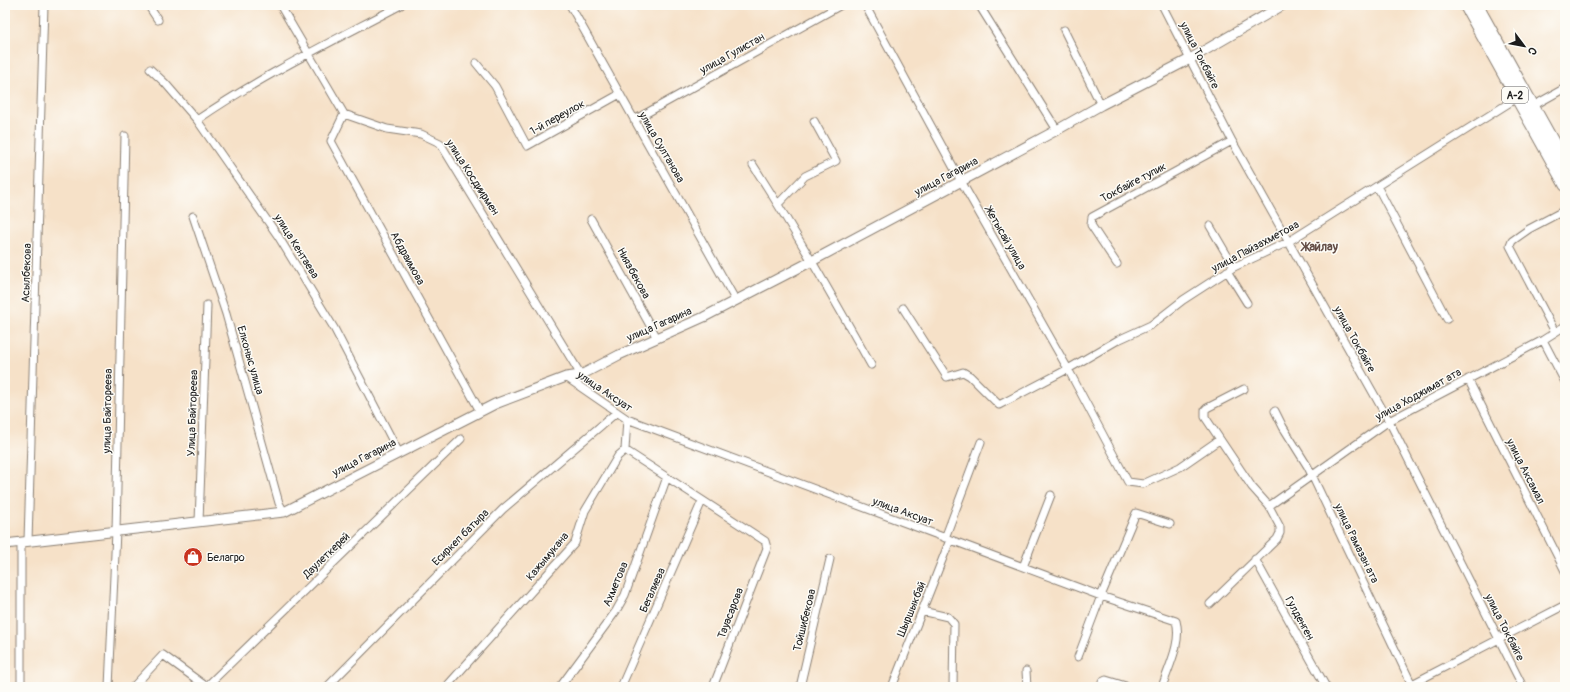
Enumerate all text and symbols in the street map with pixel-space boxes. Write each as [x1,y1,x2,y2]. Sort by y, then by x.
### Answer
street label: улица Токбайге [1177,19,1222,91]
north arrow [1504,26,1544,66]
street label: улица Гулистан [697,30,767,77]
text: С [1525,45,1539,58]
road number: A-2 [1502,87,1528,103]
street label: 1-й переулок [528,97,587,138]
street label: улица Султанова [636,109,687,185]
street label: улица Косдиирмен [443,136,502,217]
street label: улица Гагарина [912,154,980,199]
street label: Токбайге тупик [1098,160,1169,205]
street label: Жетысай улица [981,203,1029,272]
street label: улица Кентаева [271,211,322,281]
street label: улица Пайзахметова [1208,218,1301,275]
street label: Абдраимова [388,229,428,287]
district label: Жайлау [1300,240,1339,255]
street label: Асылбекова [19,243,34,303]
street label: Ниязбекова [614,246,653,301]
street label: улица Токбайге [1331,303,1378,375]
street label: улица Гагарина [624,304,694,345]
street label: Елконыс улица [234,324,267,396]
street label: улица Ходжимат ата [1372,365,1463,424]
street label: улица Аксуат [574,368,635,415]
street label: улица Байтореева [100,369,115,454]
street label: Улица Байтореева [184,369,201,457]
street label: улица Гагарина [329,436,398,480]
street label: улица Аксамал [1503,436,1548,506]
street label: улица Аксуат [870,494,935,529]
street label: улица Рамазан ата [1331,500,1381,585]
street label: Есиркеп батыра [429,506,491,568]
street label: Даулеткерей [299,530,352,582]
street label: Кажымукана [523,530,571,583]
shop icon: Белагро [182,546,204,568]
place label: Белагро [207,551,245,564]
street label: Ахметова [600,560,631,608]
street label: Бегалиева [637,566,668,615]
street label: Шыршыкбай [894,580,928,639]
street label: Тауасарова [715,586,746,640]
street label: Тойшибекова [790,588,819,653]
street label: улица Токбайге [1482,591,1527,663]
street label: Гулденген [1282,594,1317,642]

